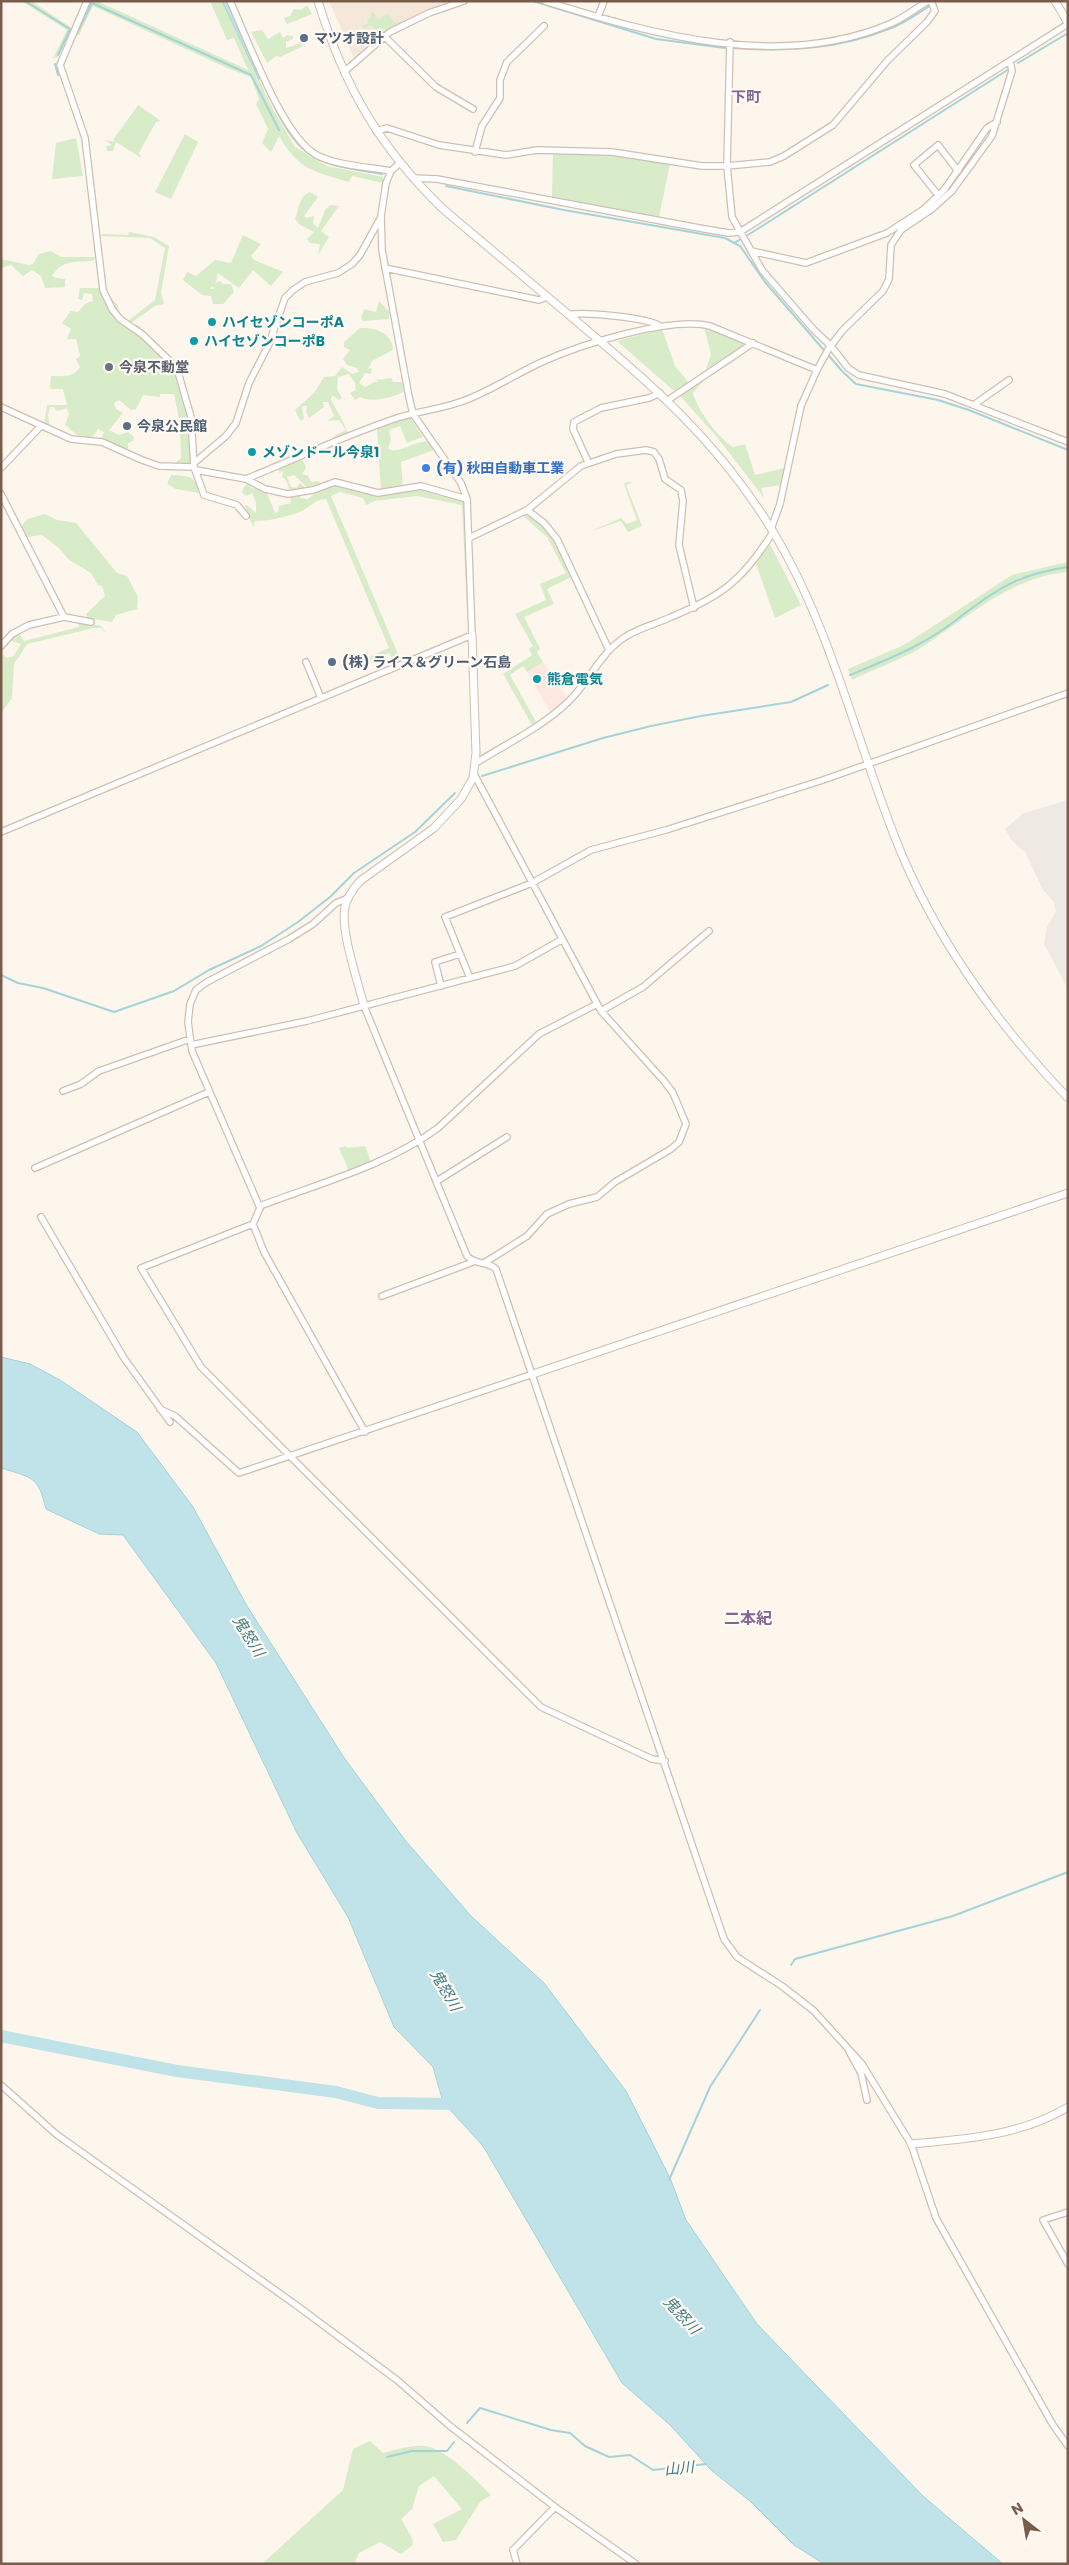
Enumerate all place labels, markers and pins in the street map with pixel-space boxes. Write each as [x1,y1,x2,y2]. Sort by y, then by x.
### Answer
place label: マツオ設計 [314,28,384,48]
marker: マツオ設計 [298,32,310,44]
place label: ハイセゾンコーポA [222,312,345,332]
marker: ハイセゾンコーポA [206,316,218,328]
place label: ハイセゾンコーポB [204,331,325,351]
marker: ハイセゾンコーポB [188,335,200,347]
place label: 今泉不動堂 [119,357,189,377]
marker: 今泉不動堂 [103,361,115,373]
place label: 今泉公民館 [137,416,207,436]
marker: 今泉公民館 [121,420,133,432]
place label: メゾンドール今泉1 [262,442,379,462]
marker: メゾンドール今泉1 [246,446,258,458]
place label: (有) 秋田自動車工業 [436,458,564,478]
marker: (有) 秋田自動車工業 [420,462,432,474]
place label: (株) ライス＆グリーン石島 [342,652,511,672]
marker: (株) ライス＆グリーン石島 [326,656,338,668]
place label: 熊倉電気 [547,669,603,689]
marker: 熊倉電気 [531,673,543,685]

